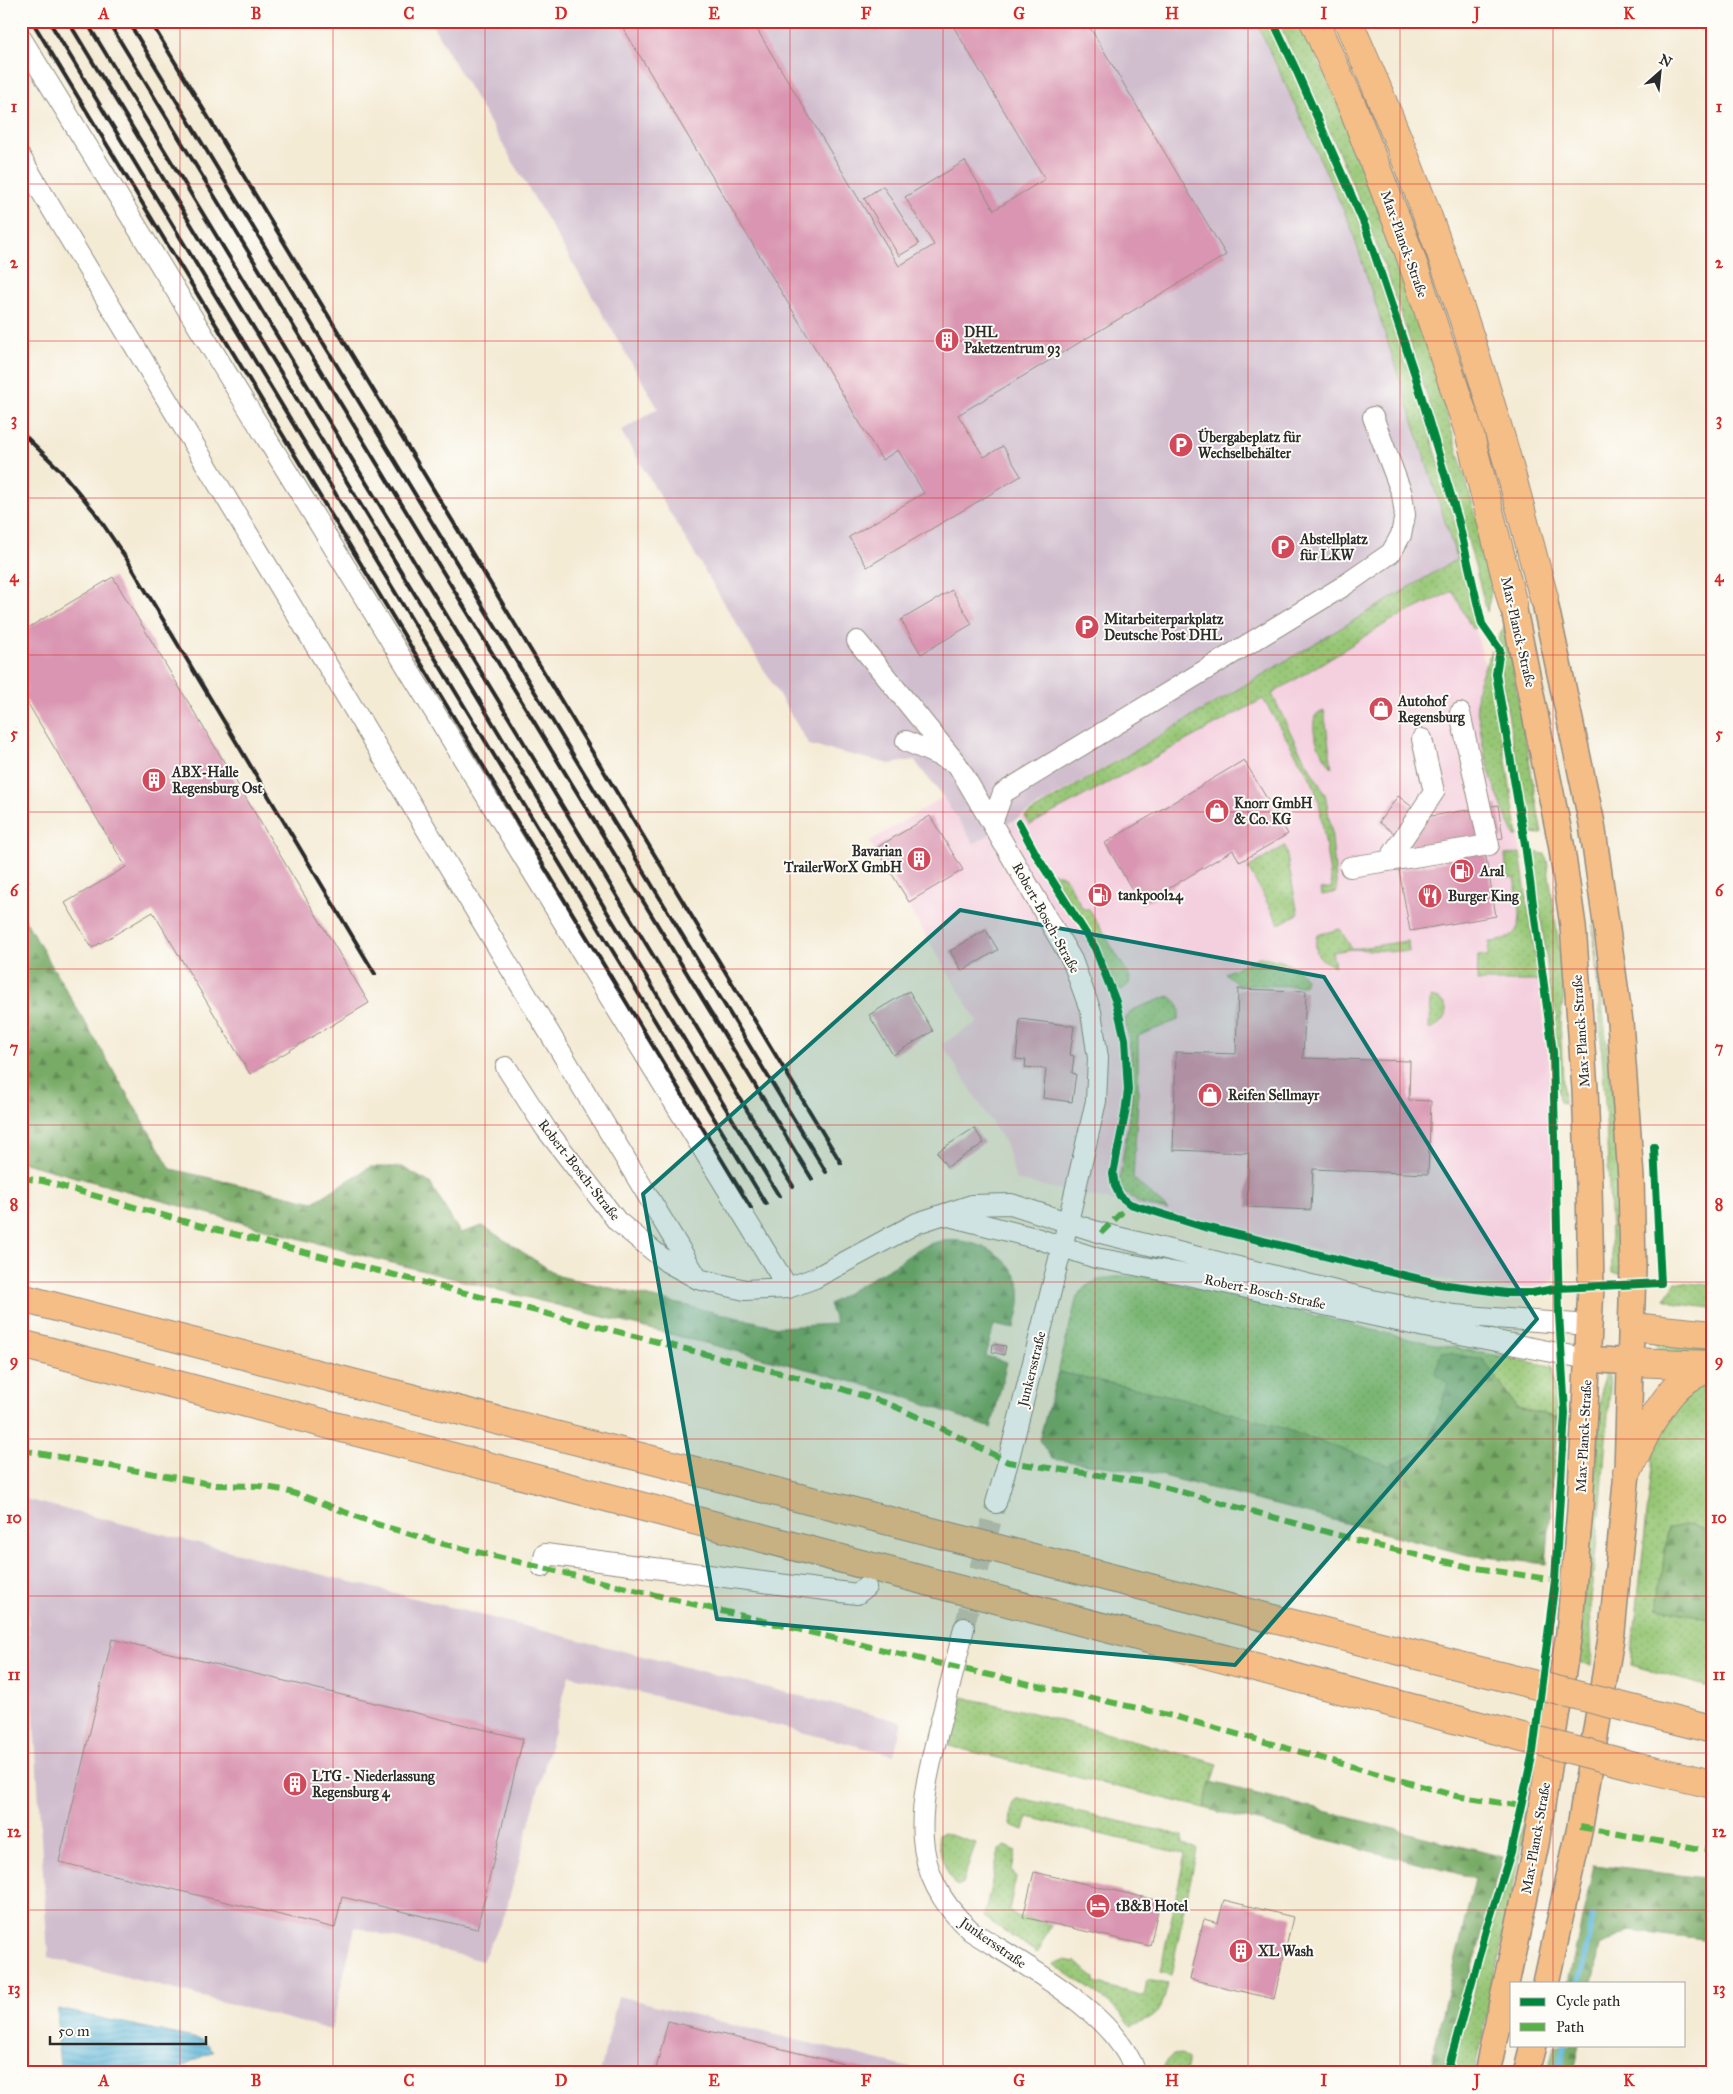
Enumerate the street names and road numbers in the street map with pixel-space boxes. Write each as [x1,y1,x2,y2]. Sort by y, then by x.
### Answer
street label: Max-Planck-Straße [1377,188,1431,300]
street label: Max-Planck-Straße [1497,575,1539,689]
street label: Robert-Bosch-Straße [1009,860,1083,976]
street label: Max-Planck-Straße [1569,974,1593,1088]
street label: Robert-Bosch-Straße [534,1116,624,1224]
street label: Robert-Bosch-Straße [1203,1271,1327,1313]
street label: Junkersstraße [1014,1329,1051,1411]
street label: Max-Planck-Straße [1573,1379,1595,1493]
street label: Max-Planck-Straße [1518,1781,1554,1895]
street label: Junkersstraße [954,1913,1030,1973]

